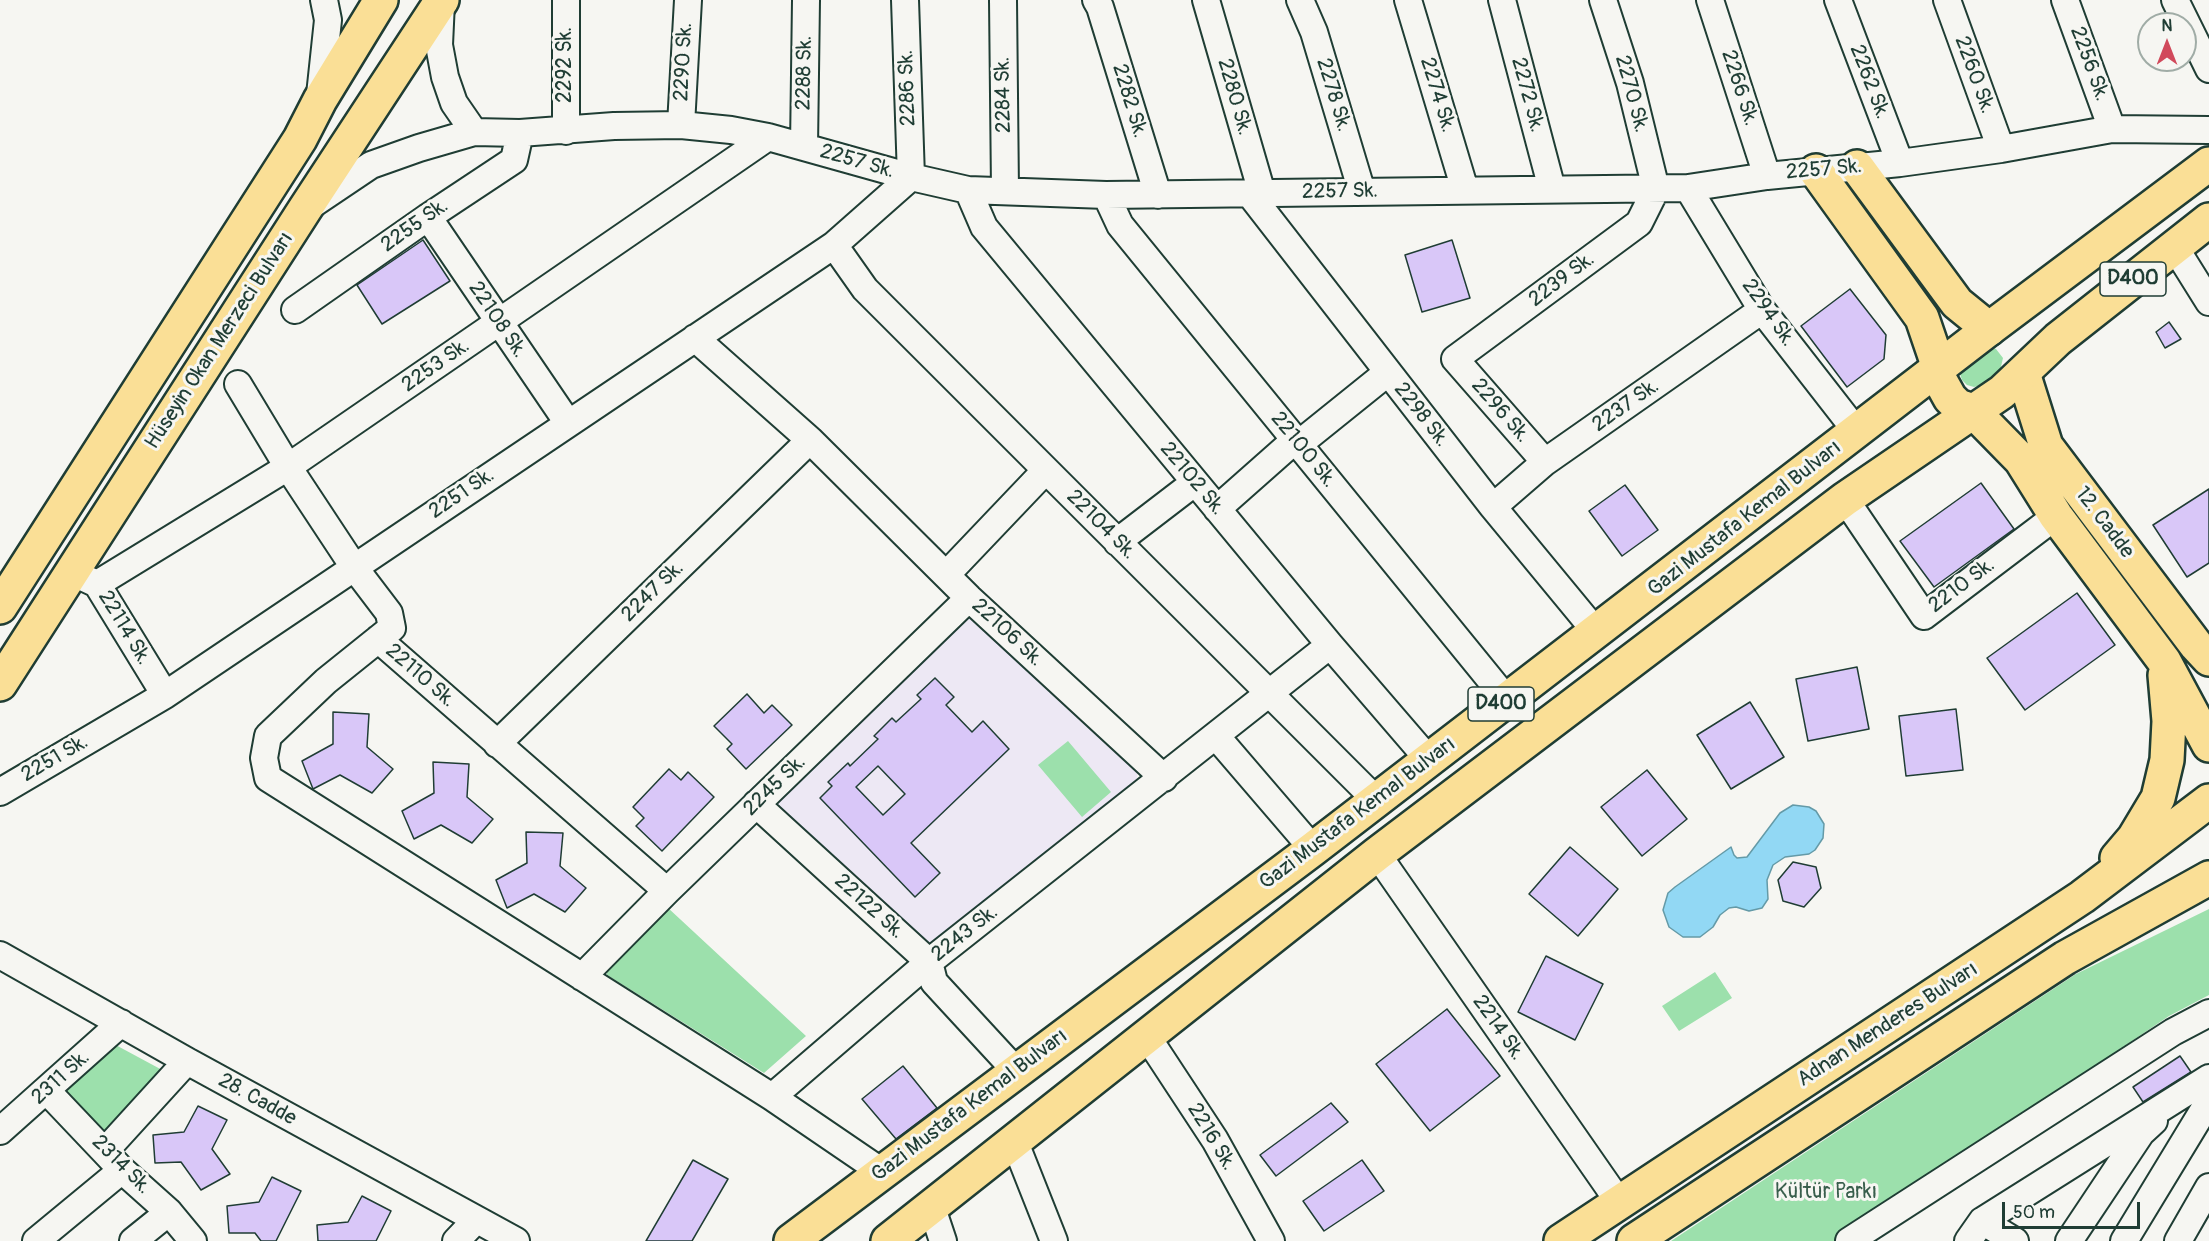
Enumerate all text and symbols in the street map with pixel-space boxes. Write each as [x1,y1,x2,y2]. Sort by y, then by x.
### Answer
north arrow [2137,12,2197,72]
text: N [2162,16,2172,36]
street label: 2290 Sk. [669,22,699,102]
street label: 2256 Sk. [2064,23,2114,105]
street label: 2292 Sk. [553,27,579,103]
street label: 2260 Sk. [1948,33,2000,117]
street label: 2288 Sk. [792,35,818,111]
street label: 2262 Sk. [1843,41,1895,123]
street label: 2266 Sk. [1715,47,1763,129]
street label: 2286 Sk. [894,49,922,127]
street label: 2270 Sk. [1609,53,1653,135]
street label: 2278 Sk. [1310,55,1356,135]
street label: 2274 Sk. [1414,55,1460,135]
street label: 2272 Sk. [1505,55,1549,135]
street label: 2280 Sk. [1211,56,1257,138]
street label: 2284 Sk. [991,57,1017,133]
street label: 2282 Sk. [1106,61,1152,141]
street label: 2257 Sk. [817,139,897,185]
street label: 2257 Sk. [1785,154,1863,186]
street label: 2257 Sk. [1302,179,1378,205]
street label: 2255 Sk. [376,194,454,258]
street label: Hüseyin Okan Merzeci Bulvarı [140,228,300,454]
street label: 2239 Sk. [1524,247,1600,313]
road number: D400 [2100,262,2166,296]
street label: 2294 Sk. [1736,274,1800,352]
street label: 22108 Sk. [462,277,532,363]
street label: 2253 Sk. [397,334,475,398]
street label: 2296 Sk. [1465,374,1535,448]
street label: 2237 Sk. [1588,374,1664,438]
street label: 2298 Sk. [1388,378,1454,452]
street label: 22100 Sk. [1265,407,1341,493]
street label: Gazi Mustafa Kemal Bulvarı [1643,436,1847,602]
street label: 22102 Sk. [1154,437,1230,521]
street label: 2251 Sk. [425,463,499,525]
street label: 12. Cadde [2069,482,2139,564]
street label: 22104 Sk. [1061,485,1141,565]
street label: 2210 Sk. [1924,553,2000,619]
street label: 2247 Sk. [617,556,689,628]
street label: 22114 Sk. [92,586,156,670]
street label: 22106 Sk. [966,594,1048,672]
street label: 22110 Sk. [380,639,460,713]
road number: D400 [1468,687,1534,721]
street label: 2251 Sk. [17,730,93,788]
street label: Gazi Mustafa Kemal Bulvarı [1255,732,1461,896]
street label: 2245 Sk. [738,750,812,822]
street label: 22122 Sk. [829,869,909,945]
street label: 2243 Sk. [927,900,1003,968]
street label: Adnan Menderes Bulvarı [1793,957,1983,1093]
street label: 2214 Sk. [1466,990,1530,1066]
street label: Gazi Mustafa Kemal Bulvarı [867,1024,1073,1188]
street label: 2311 Sk. [27,1045,95,1111]
street label: 28. Cadde [214,1068,300,1132]
street label: 2216 Sk. [1181,1099,1241,1175]
street label: 2314 Sk. [86,1130,156,1200]
park label: Kültür Parkı [1775,1180,1877,1206]
scale bar [2005,1190,2143,1228]
text: 50 m [2013,1201,2055,1224]

